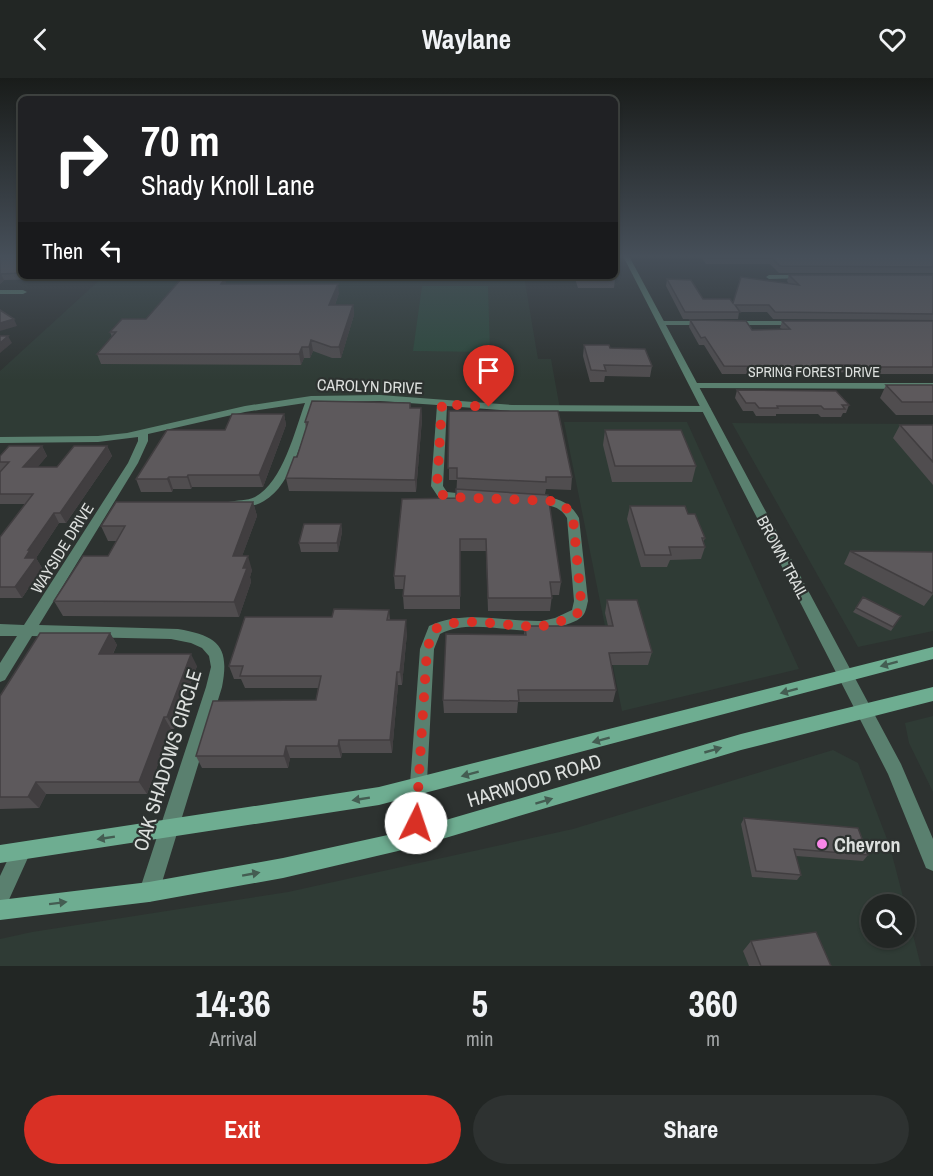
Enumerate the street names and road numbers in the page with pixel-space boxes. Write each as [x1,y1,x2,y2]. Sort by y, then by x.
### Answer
street label: SPRING FOREST DRIVE [748,363,880,381]
street label: CAROLYN DRIVE [317,373,423,399]
street label: WAYSIDE DRIVE [25,499,99,597]
street label: BROWN TRAIL [752,512,814,603]
street label: OAK SHADOWS CIRCLE [127,666,207,854]
street label: HARWOOD ROAD [464,747,604,813]

